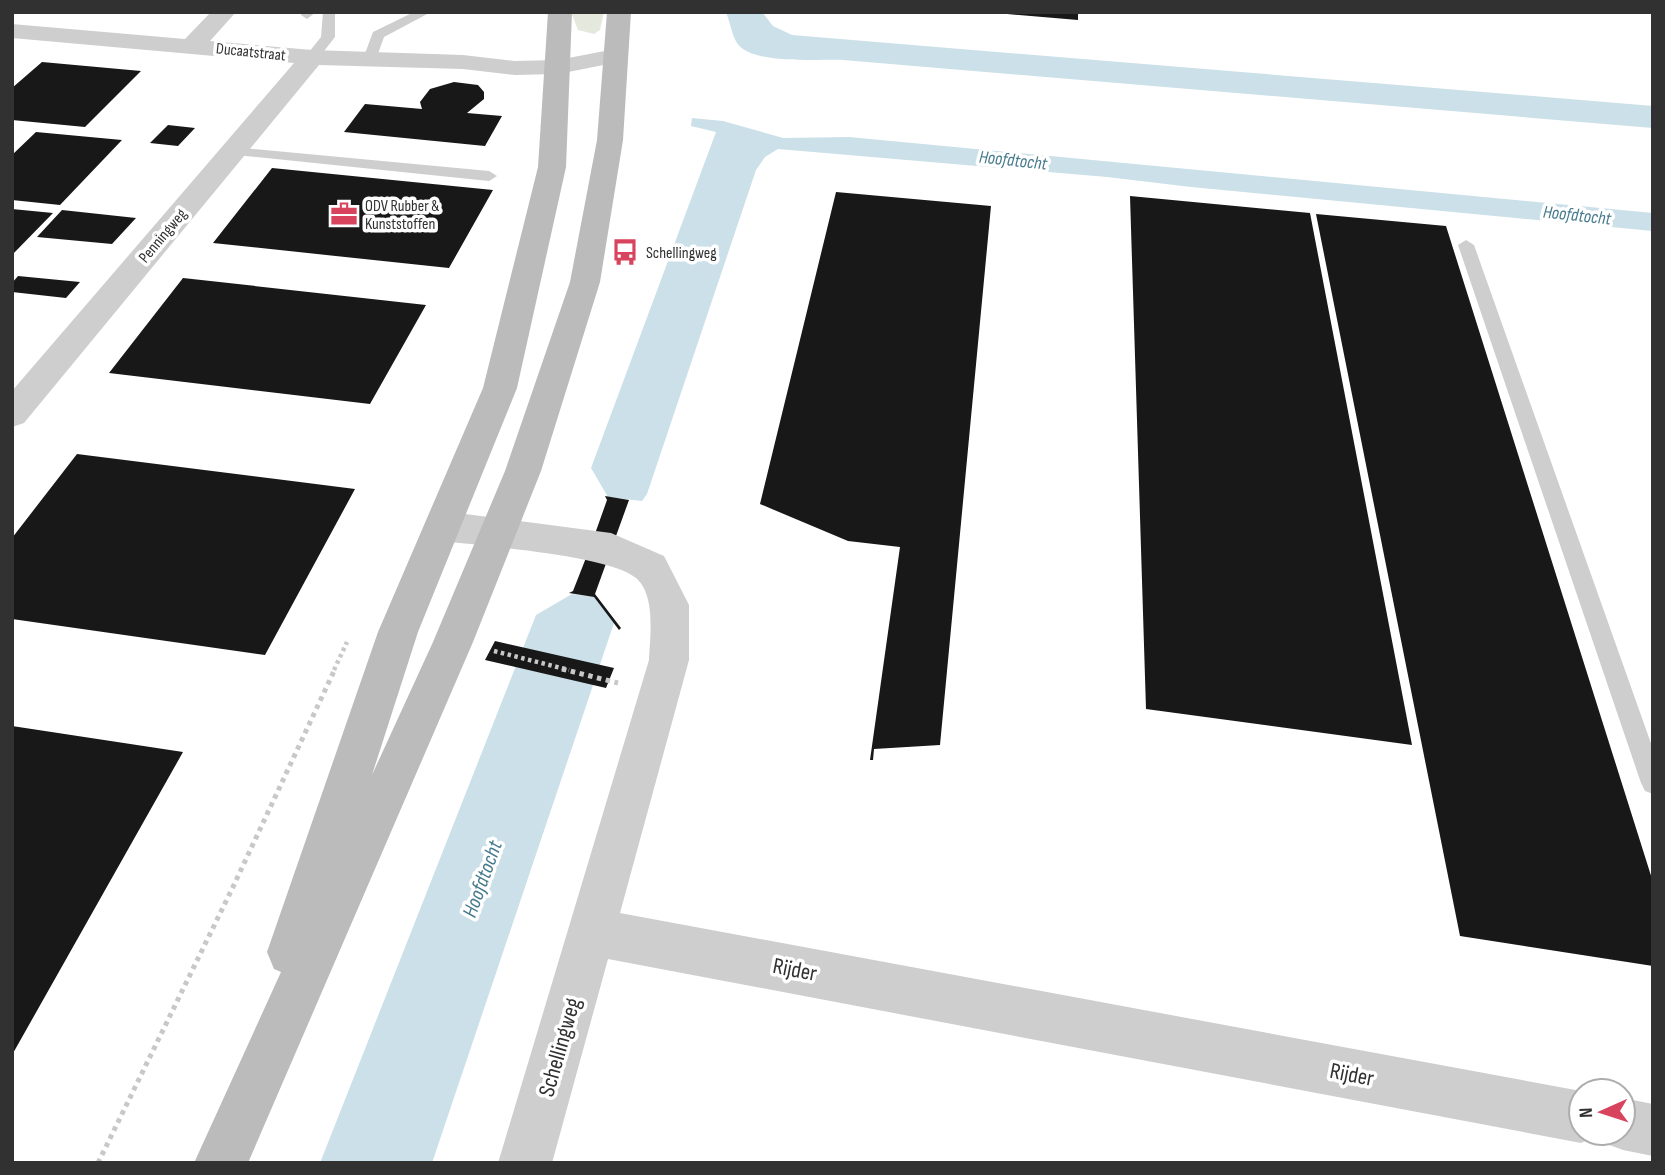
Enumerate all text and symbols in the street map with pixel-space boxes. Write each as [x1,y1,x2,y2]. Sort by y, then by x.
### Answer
street label: Ducaatstraat [215,39,287,66]
water label: Hoofdtocht [978,146,1049,175]
place label: ODV Rubber & Kunststoffen [365,197,439,234]
office icon: ODV Rubber & Kunststoffen [329,199,359,229]
water label: Hoofdtocht [1542,201,1613,230]
street label: Penningweg [135,205,191,267]
bus stop icon: Schellingweg [610,237,640,267]
place label: Schellingweg [646,244,717,263]
water label: Hoofdtocht [457,837,508,921]
street label: Rijder [770,952,820,988]
street label: Schellingweg [533,995,587,1100]
street label: Rijder [1327,1057,1377,1093]
north arrow [1567,1077,1637,1147]
text: N [1575,1107,1598,1118]

